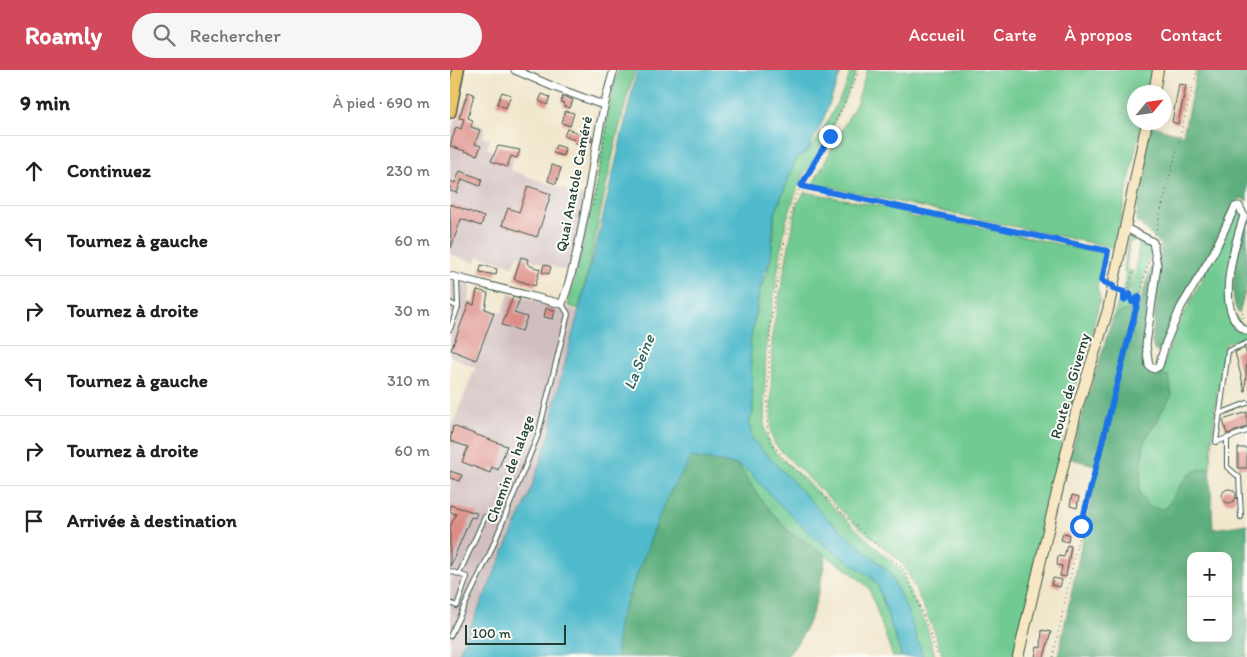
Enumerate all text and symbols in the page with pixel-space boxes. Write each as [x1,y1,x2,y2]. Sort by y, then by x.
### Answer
search box [132,13,482,58]
text: Roamly [25,21,102,50]
icon: search [150,21,178,49]
text: Rechercher [190,24,281,47]
text: Accueil [909,24,965,46]
text: Carte [993,24,1036,46]
text: À propos [1064,24,1132,46]
text: Contact [1160,24,1222,46]
north arrow [1127,85,1172,130]
text: 9 min [20,90,70,115]
text: À pied · 690 m [333,93,430,112]
street label: Quai Anatole Caméré [552,115,596,253]
route end [819,125,842,148]
icon: ahead [20,157,48,185]
text: Continuez [67,159,151,182]
text: 230 m [386,161,430,180]
icon: left [20,227,48,255]
text: Tournez à gauche [67,229,208,252]
text: 60 m [395,231,430,250]
icon: right [20,297,48,325]
text: Tournez à droite [67,299,199,322]
text: 30 m [394,301,430,320]
water label: La Seine [619,331,659,392]
street label: Route de Giverny [1046,331,1094,441]
icon: left [20,367,48,395]
text: Tournez à gauche [67,369,208,392]
text: 310 m [387,371,430,390]
street label: Chemin de halage [482,413,538,525]
icon: right [20,437,48,465]
text: Tournez à droite [67,439,199,462]
text: 60 m [395,441,430,460]
icon: arrive [20,507,48,535]
text: Arrivée à destination [67,509,237,532]
route start [1070,515,1093,538]
map controls [1187,552,1232,642]
button: + [1187,552,1232,597]
button: − [1187,597,1232,642]
scale bar [465,622,566,645]
text: 100 m [472,625,511,642]

